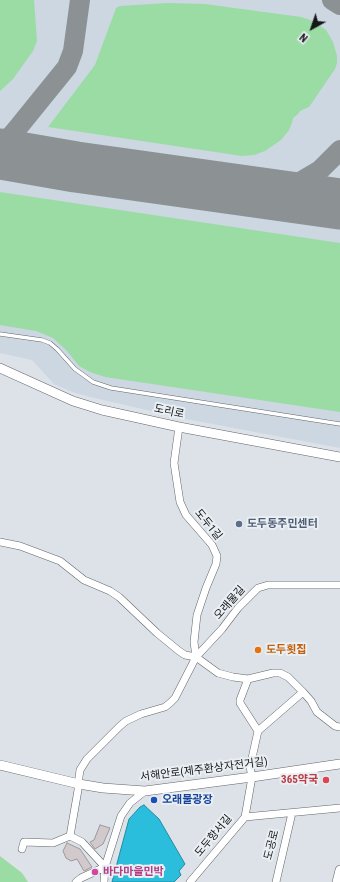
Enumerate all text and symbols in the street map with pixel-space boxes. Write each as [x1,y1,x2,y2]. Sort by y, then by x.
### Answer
north arrow [292,8,332,48]
text: N [297,30,311,45]
street label: 도리로 [153,402,185,422]
street label: 도두1길 [192,507,224,543]
place label: 도두동주민센터 [247,517,318,531]
marker: 도두동주민센터 [234,519,244,529]
street label: 오래물길 [212,583,248,623]
place label: 도두횟집 [266,643,306,657]
marker: 도두횟집 [253,645,263,655]
street label: 서해안로(제주환상자전거길) [139,756,269,784]
place label: 365약국 [281,773,318,787]
marker: 365약국 [321,775,331,785]
place label: 오래물광장 [162,793,213,807]
marker: 오래물광장 [149,795,159,805]
street label: 도두항서길 [193,812,235,860]
street label: 도공로 [262,829,282,861]
place label: 바다마을민박 [103,865,164,879]
marker: 바다마을민박 [90,867,100,877]

